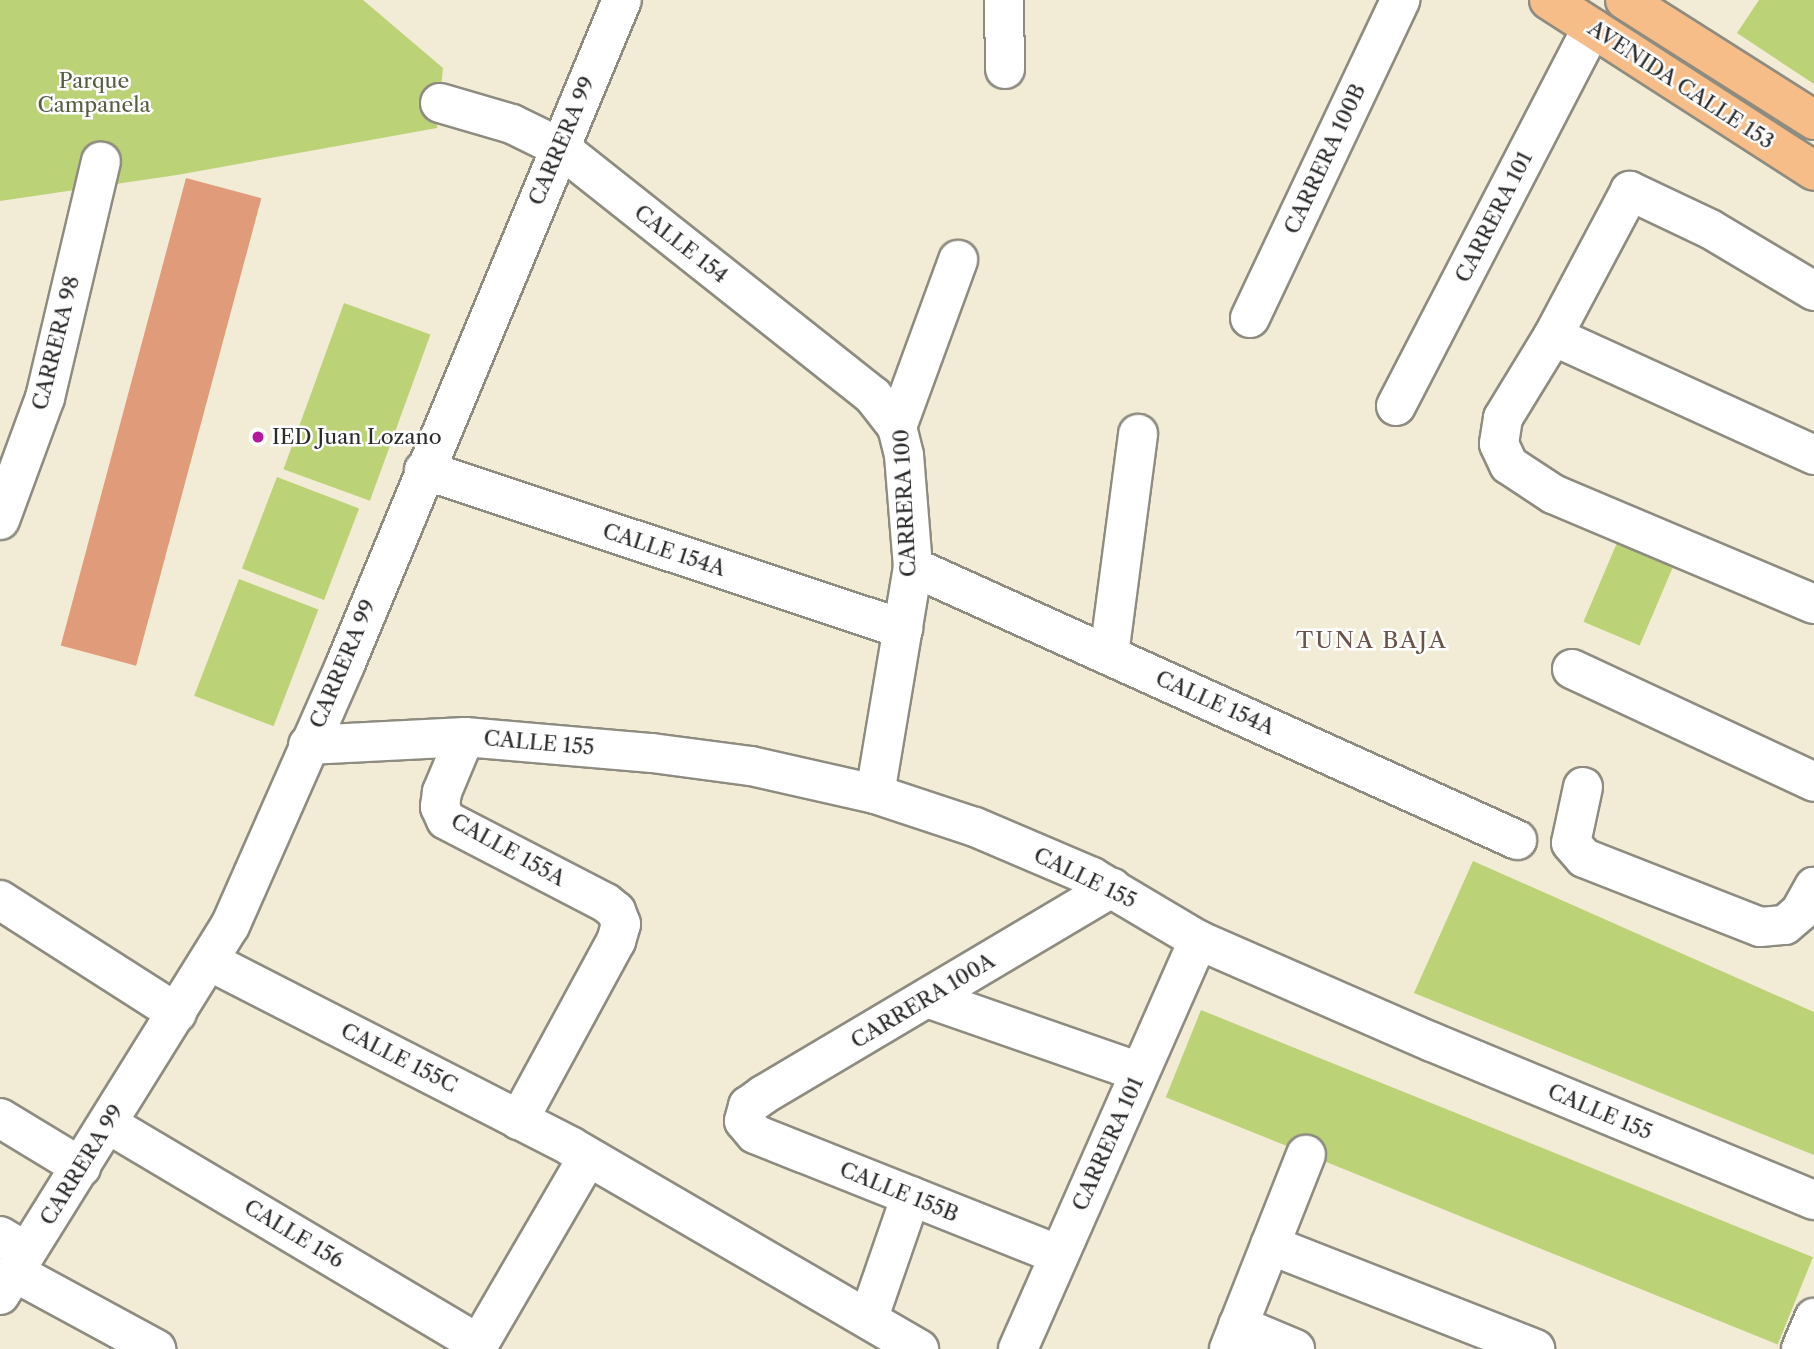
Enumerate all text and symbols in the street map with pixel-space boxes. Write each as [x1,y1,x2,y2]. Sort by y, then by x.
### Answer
street label: AVENIDA CALLE 153 [1583,15,1779,155]
park label: Parque Campanela [37,68,151,118]
street label: CARRERA 99 [523,73,601,209]
street label: CARRERA 100B [1279,80,1371,238]
street label: CARRERA 101 [1450,147,1538,287]
street label: CALLE 154 [629,200,733,288]
street label: CARRERA 98 [27,273,85,413]
place label: IED Juan Lozano [272,424,442,450]
street label: CARRERA 100 [889,428,921,578]
marker: IED Juan Lozano [250,429,266,445]
street label: CALLE 154A [600,518,728,582]
street label: CARRERA 99 [304,596,382,732]
district label: TUNA BAJA [1297,626,1447,654]
street label: CALLE 154A [1152,666,1278,740]
street label: CALLE 155 [483,726,595,760]
street label: CALLE 155A [447,808,569,892]
street label: CALLE 155 [1030,842,1140,914]
street label: CARRERA 100A [846,948,1000,1054]
street label: CALLE 155C [337,1018,461,1098]
street label: CARRERA 101 [1067,1073,1149,1215]
street label: CALLE 155 [1544,1079,1656,1145]
street label: CARRERA 99 [35,1100,129,1230]
street label: CALLE 155B [836,1157,962,1227]
street label: CALLE 156 [240,1194,348,1274]

